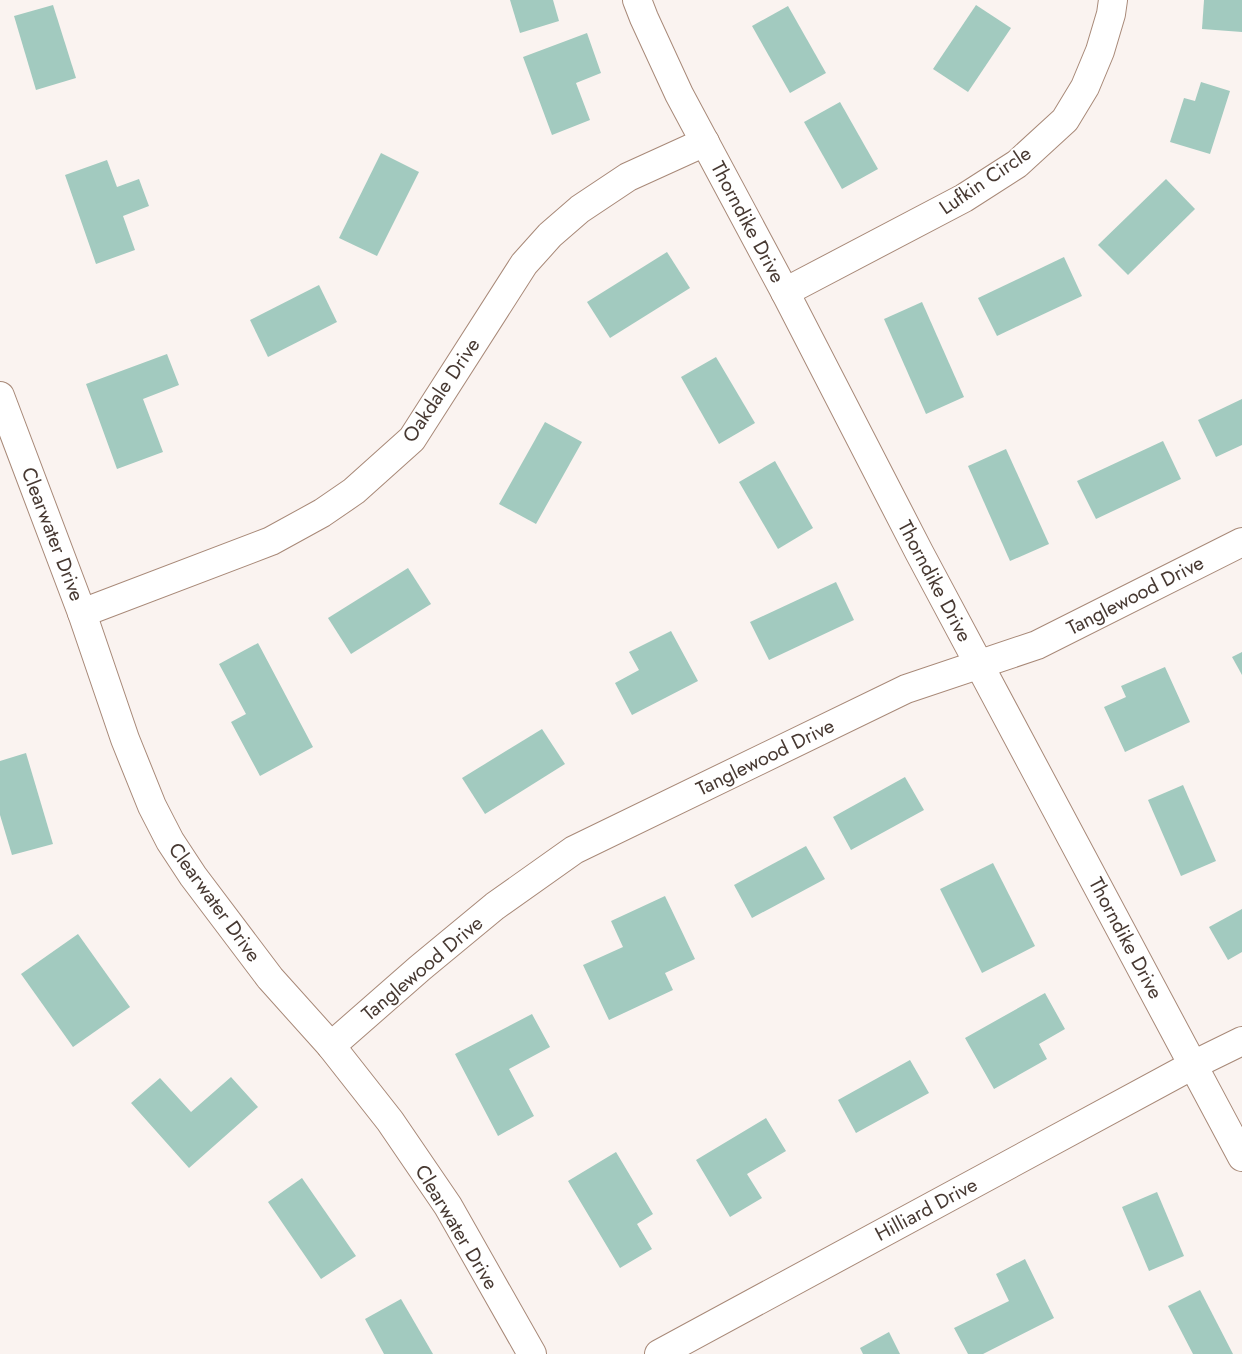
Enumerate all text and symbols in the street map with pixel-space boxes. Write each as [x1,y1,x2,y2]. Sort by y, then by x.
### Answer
street label: Lufkin Circle [934,139,1037,222]
street label: Thorndike Drive [703,156,792,288]
street label: Oakdale Drive [396,332,487,448]
street label: Clearwater Drive [14,463,91,605]
street label: Thorndike Drive [890,515,979,647]
street label: Tanglewood Drive [1062,548,1209,643]
street label: Tanglewood Drive [691,711,839,803]
street label: Clearwater Drive [161,837,268,968]
street label: Thorndike Drive [1081,872,1170,1004]
street label: Tanglewood Drive [355,909,489,1028]
street label: Clearwater Drive [408,1159,505,1295]
street label: Hilliard Drive [870,1170,983,1249]

